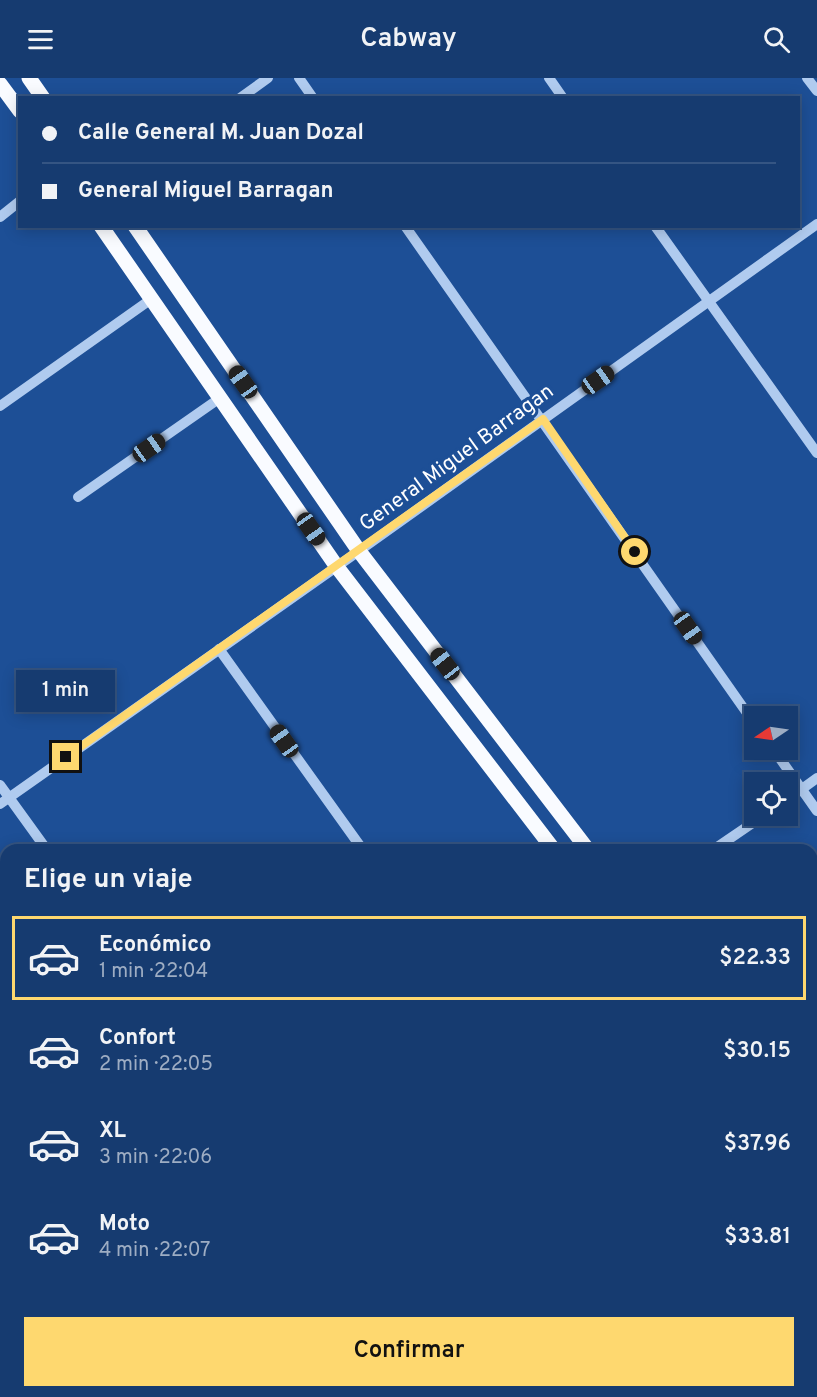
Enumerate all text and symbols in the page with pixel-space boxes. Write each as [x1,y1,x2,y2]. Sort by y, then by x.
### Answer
text: Cabway [360,22,457,56]
icon: menu [24,23,57,56]
icon: search [760,23,793,56]
text: Calle General M. Juan Dozal [78,120,364,147]
text: General Miguel Barragan [78,178,334,205]
car [225,362,261,402]
car [578,362,618,398]
street label: General Miguel Barragan [354,379,559,538]
car [129,430,169,466]
car [293,509,329,549]
route start [621,538,648,565]
car [670,608,706,648]
car [427,644,463,684]
callout: 1 min [16,670,116,712]
text: 1 min [42,678,89,704]
north arrow [744,706,798,760]
map controls [744,706,798,826]
car [266,721,302,761]
route end [52,743,79,770]
button: locate [744,772,798,826]
text: Elige un viaje [24,863,193,897]
icon: car [27,931,81,985]
text: Económico [99,932,212,959]
text: $22.33 [719,945,791,972]
text: 1 min · 22:04 [99,959,208,985]
icon: car [27,1024,81,1078]
text: Confort [99,1025,176,1052]
text: $30.15 [723,1038,791,1065]
text: 2 min · 22:05 [99,1052,213,1078]
icon: car [27,1117,81,1171]
text: XL [99,1118,126,1145]
text: $37.96 [724,1131,791,1158]
text: 3 min · 22:06 [99,1145,212,1171]
icon: car [27,1210,81,1264]
text: Moto [99,1211,150,1238]
text: $33.81 [724,1224,791,1251]
text: 4 min · 22:07 [99,1238,210,1264]
button: Confirmar [24,1317,794,1386]

